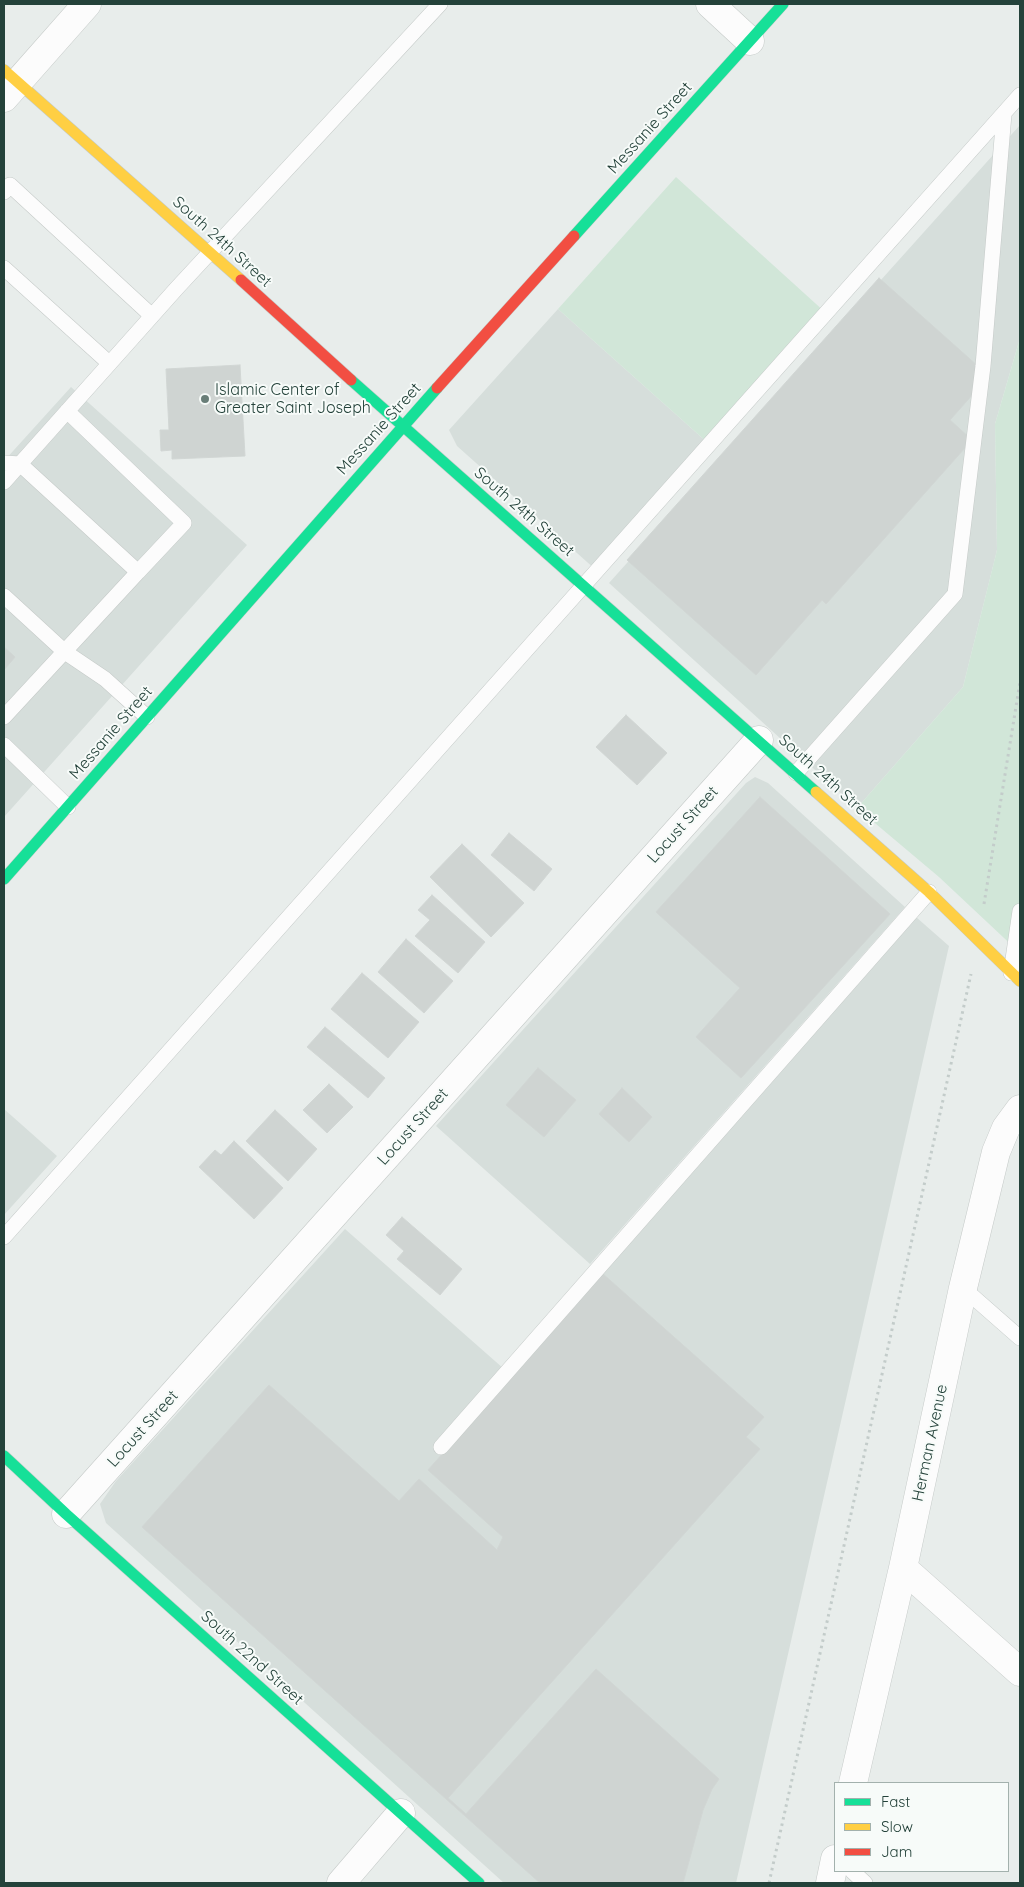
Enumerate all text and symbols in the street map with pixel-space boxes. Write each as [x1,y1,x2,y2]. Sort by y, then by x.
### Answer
street label: Messanie Street [604,78,696,178]
street label: South 24th Street [169,193,275,291]
street label: Messanie Street [333,379,425,479]
place label: Islamic Center of Greater Saint Joseph [215,380,371,418]
marker: Islamic Center of Greater Saint Joseph [199,393,211,405]
street label: South 24th Street [470,463,578,561]
street label: Messanie Street [65,683,157,783]
street label: South 24th Street [775,731,881,829]
street label: Locust Street [644,783,722,867]
street label: Locust Street [374,1085,452,1169]
street label: Herman Avenue [908,1383,952,1503]
street label: Locust Street [104,1387,182,1471]
street label: South 22nd Street [197,1607,307,1709]
legend [834,1782,1009,1872]
text: Fast [881,1792,910,1811]
text: Slow [881,1817,913,1836]
text: Jam [881,1842,912,1861]

